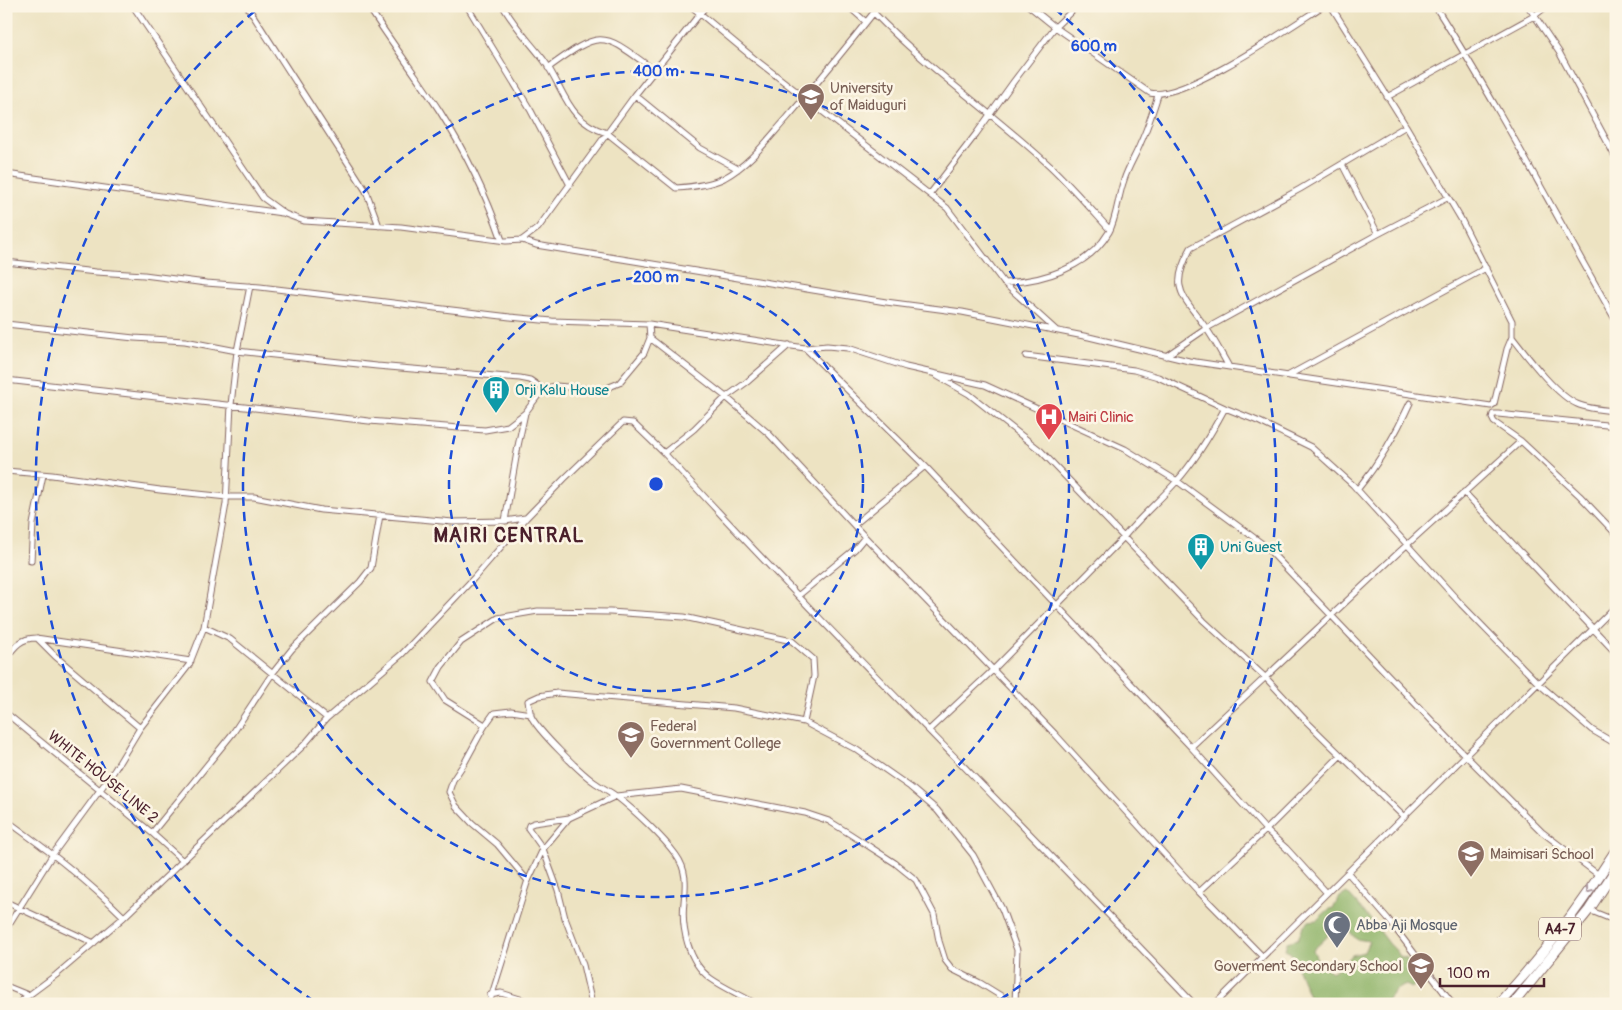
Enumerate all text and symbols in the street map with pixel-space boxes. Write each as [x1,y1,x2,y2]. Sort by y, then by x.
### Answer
text: 600 m [1071,37,1117,56]
text: 400 m [633,62,679,81]
place label: University of Maiduguri [830,79,906,115]
school or university icon: University of Maiduguri [796,82,826,121]
text: 200 m [633,268,679,287]
building icon: Orji Kalu House [481,375,511,414]
place label: Orji Kalu House [515,381,609,400]
hospital icon: Mairi Clinic [1034,402,1064,441]
place label: Mairi Clinic [1068,408,1134,427]
centre of rings [647,475,665,493]
district label: MAIRI CENTRAL [433,523,585,548]
building icon: Uni Guest [1186,532,1216,571]
place label: Uni Guest [1220,538,1283,557]
place label: Federal Government College [650,717,781,753]
school or university icon: Federal Government College [616,720,646,759]
street label: WHITE HOUSE LINE 2 [44,727,162,827]
school or university icon: Maimisari School [1456,839,1486,878]
place label: Maimisari School [1490,845,1594,864]
one-way arrow [1586,884,1594,893]
mosque icon: Abba Aji Mosque [1322,910,1352,949]
place label: Abba Aji Mosque [1356,916,1458,935]
road number: A4-7 [1539,918,1581,941]
school or university icon: Goverment Secondary School [1406,951,1436,990]
scale bar [1440,955,1543,987]
place label: Goverment Secondary School [1214,957,1402,976]
text: 100 m [1447,964,1490,983]

